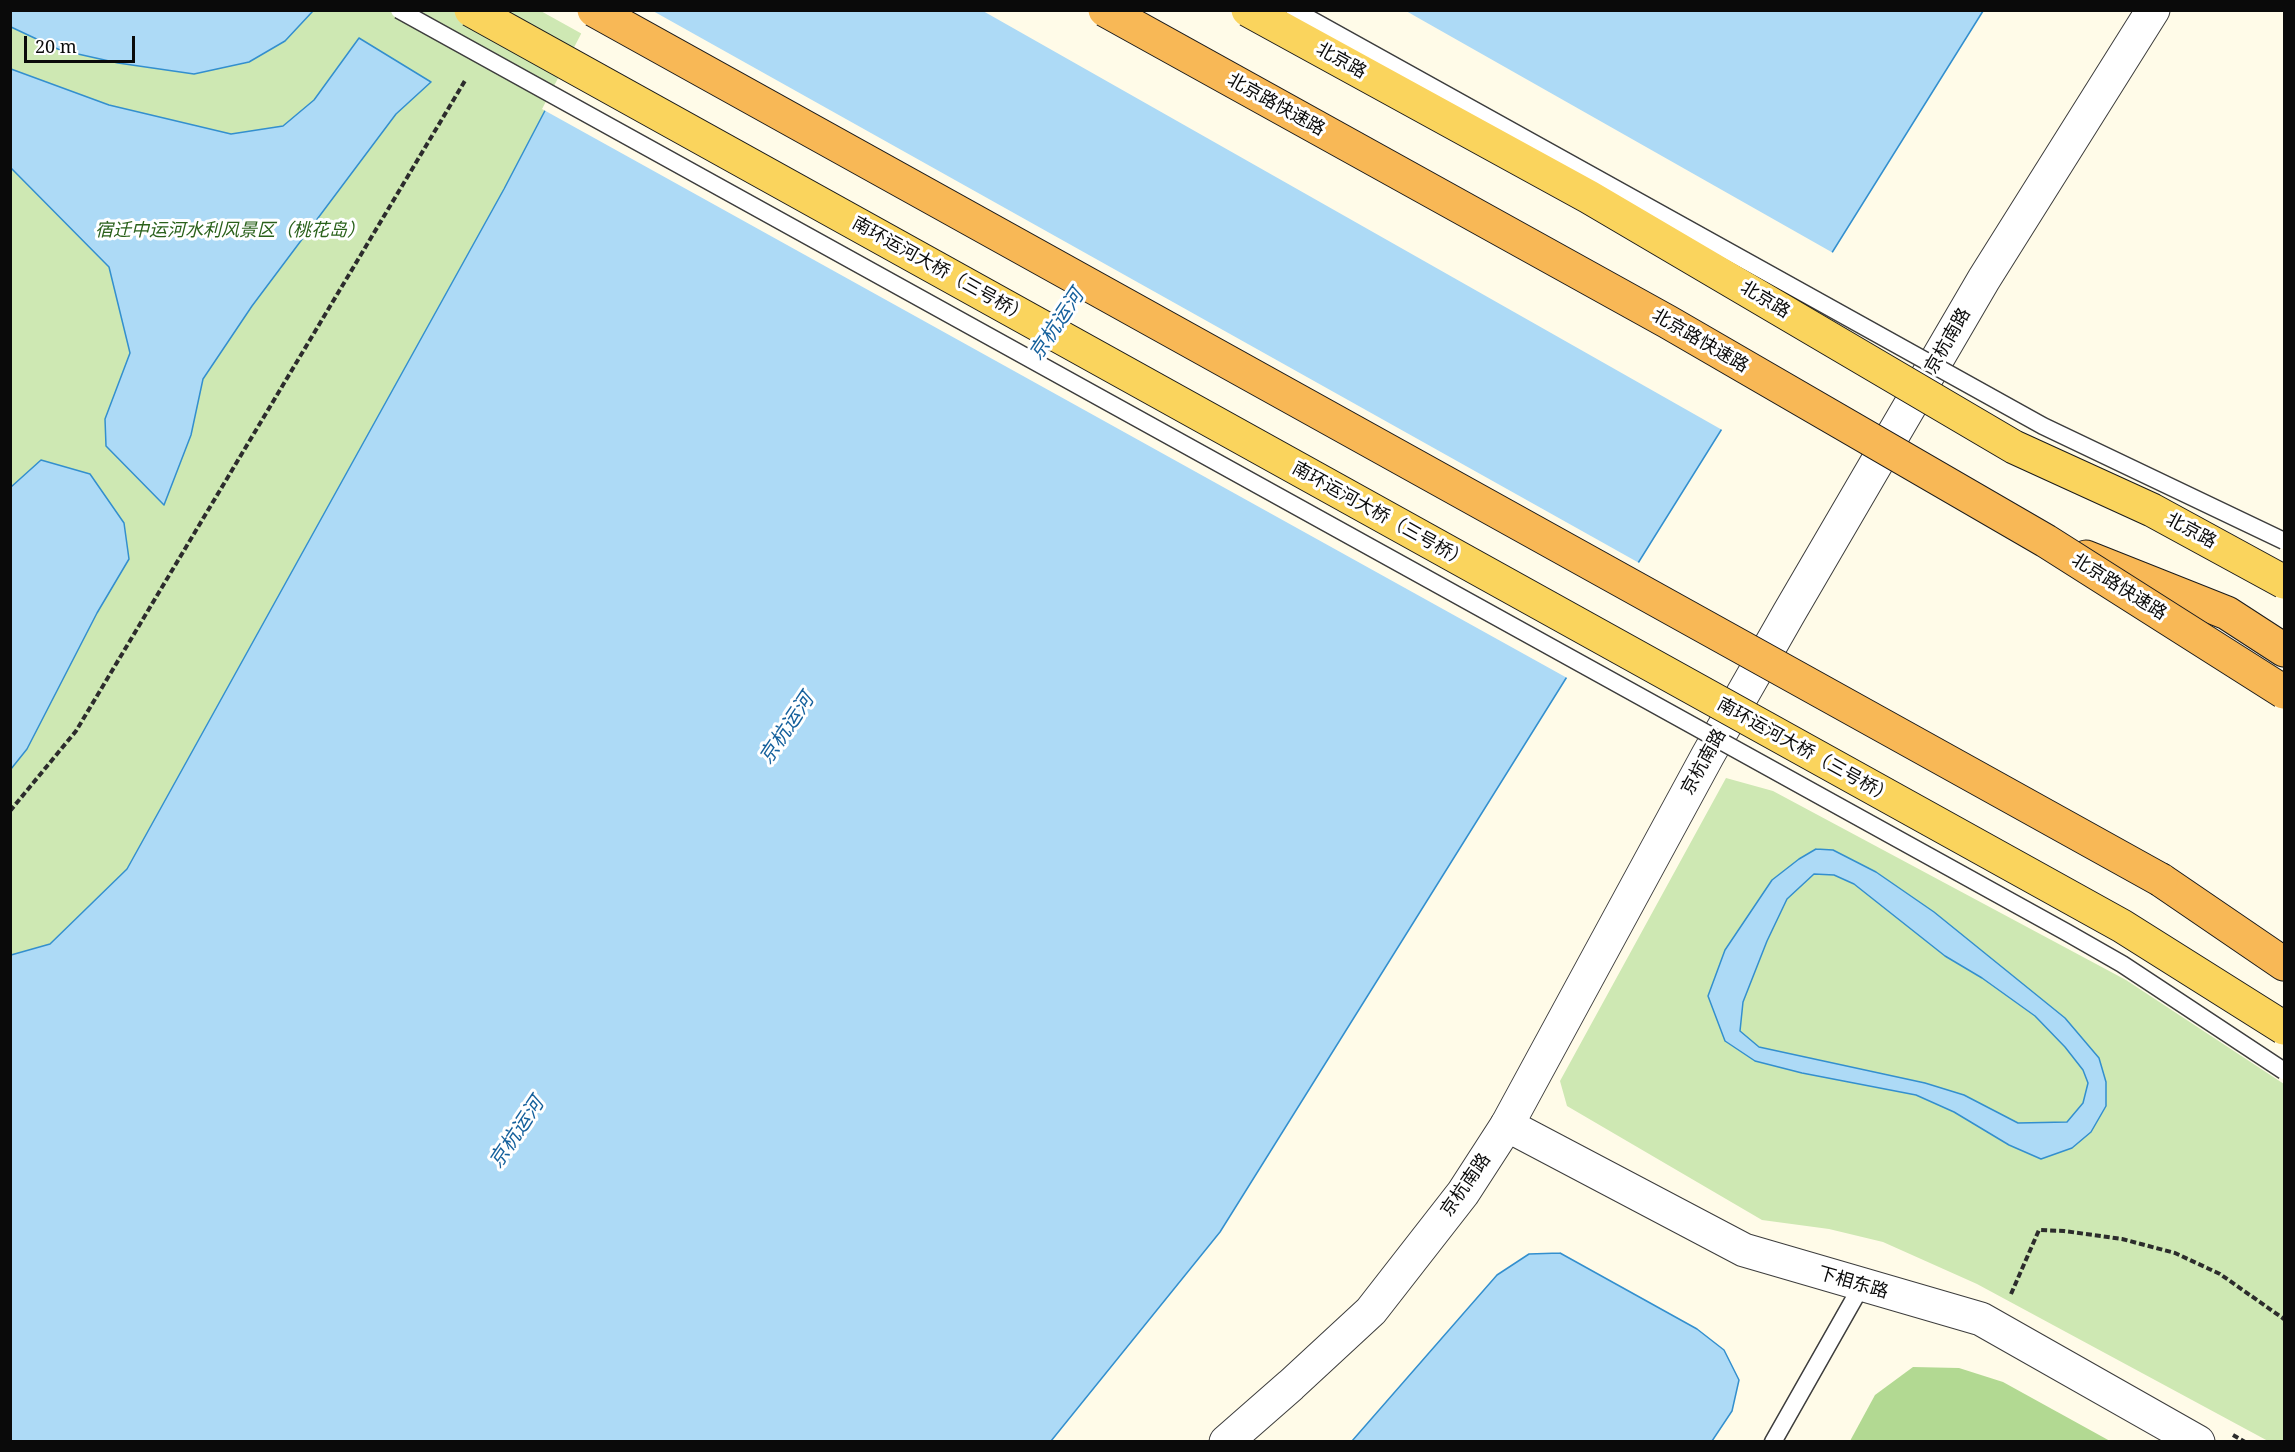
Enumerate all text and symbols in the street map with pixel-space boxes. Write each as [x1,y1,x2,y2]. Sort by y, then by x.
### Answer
scale bar [27,24,138,62]
text: 20 m [35,34,77,58]
street label: 北京路 [1312,38,1370,84]
street label: 北京路快速路 [1224,69,1328,141]
street label: 南环运河大桥（三号桥） [848,213,1032,327]
park label: 宿迁中运河水利风景区（桃花岛） [95,220,365,242]
street label: 北京路 [1736,277,1794,323]
water label: 京杭运河 [1025,285,1089,365]
street label: 京杭南路 [1921,304,1975,378]
street label: 北京路快速路 [1648,305,1752,377]
street label: 南环运河大桥（三号桥） [1288,458,1472,572]
street label: 北京路 [2162,509,2220,553]
street label: 北京路快速路 [2067,549,2171,625]
water label: 京杭运河 [755,689,819,769]
street label: 南环运河大桥（三号桥） [1713,694,1897,808]
street label: 京杭南路 [1677,725,1731,799]
water label: 京杭运河 [485,1093,549,1173]
street label: 京杭南路 [1437,1149,1495,1221]
street label: 下相东路 [1815,1263,1891,1303]

